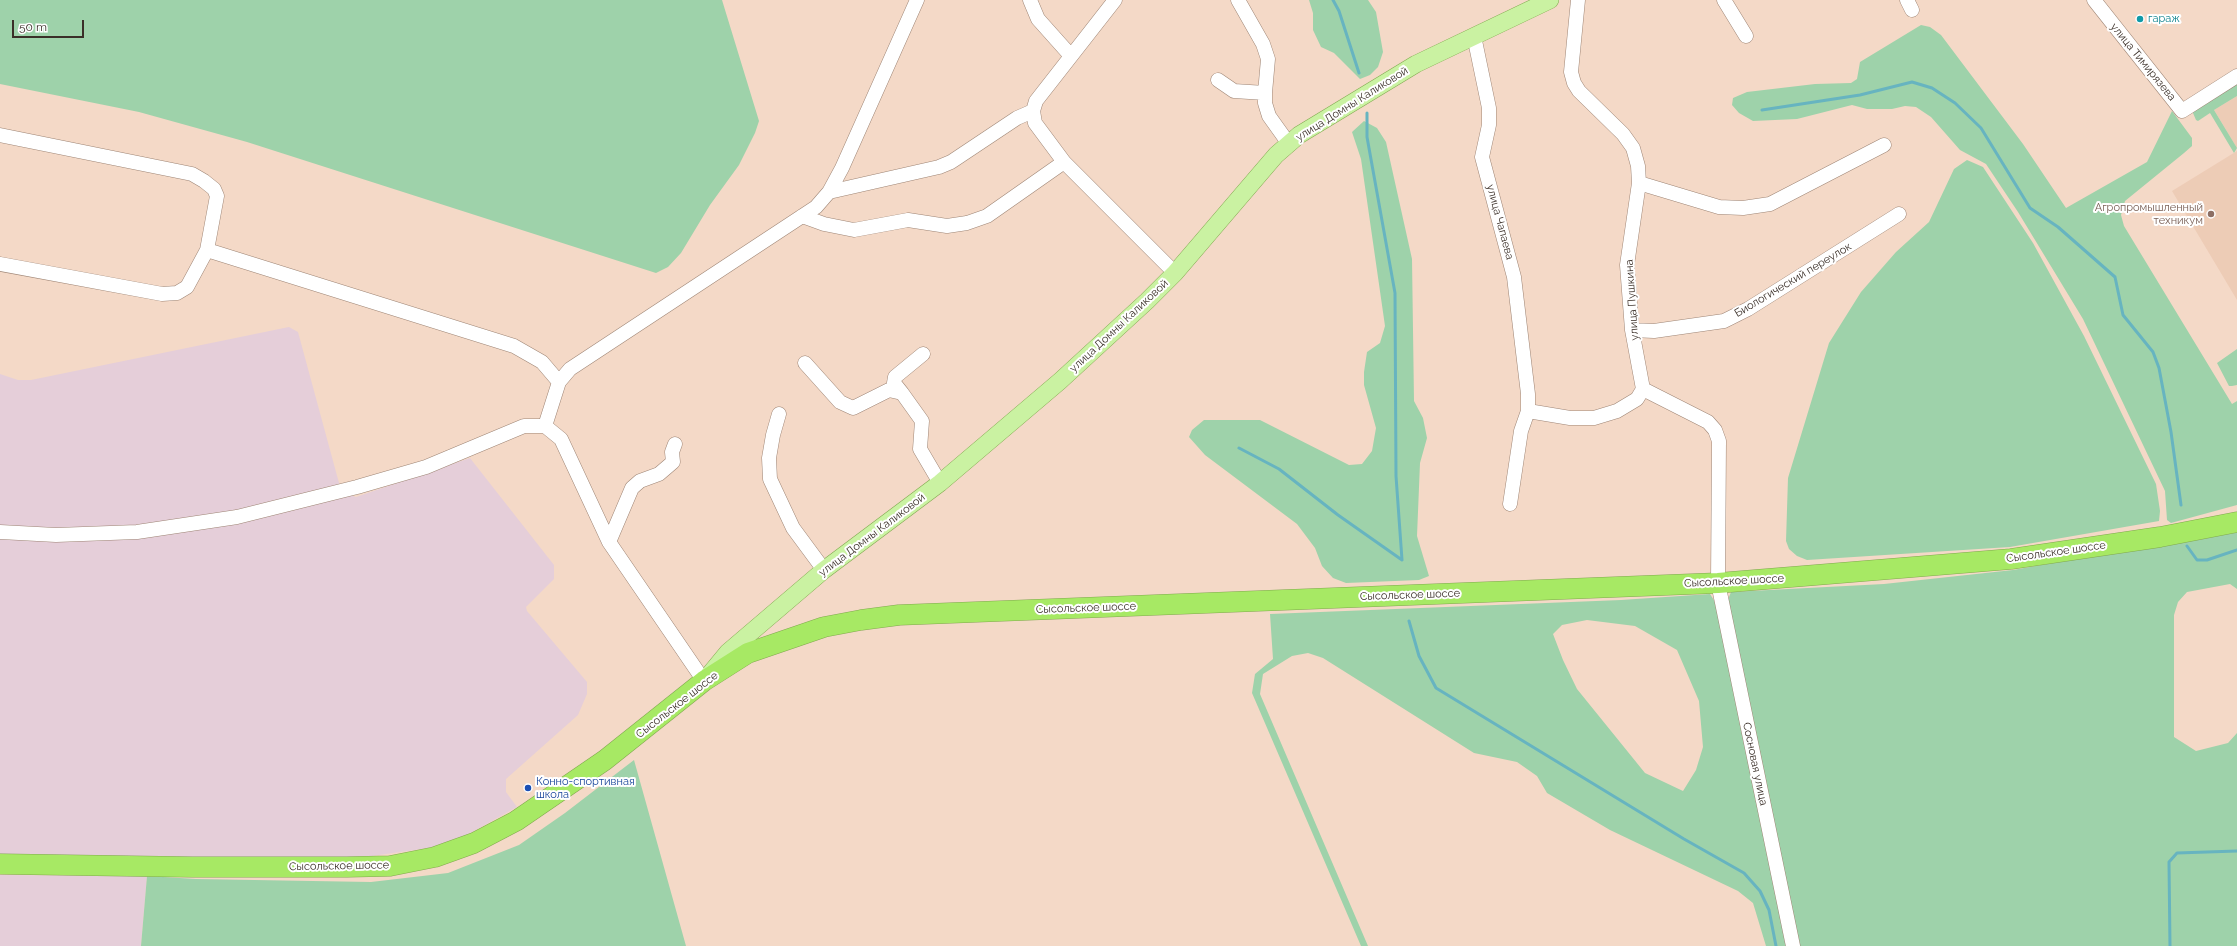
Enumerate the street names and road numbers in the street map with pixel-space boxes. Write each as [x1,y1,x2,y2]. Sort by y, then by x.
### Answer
street label: улица Тимирязева [2108,20,2178,104]
street label: улица Домны Каликовой [1293,64,1411,144]
street label: улица Чапаева [1484,183,1516,261]
street label: Биологический переулок [1732,240,1854,320]
street label: улица Пушкина [1623,259,1641,341]
street label: улица Домны Каликовой [1067,277,1171,375]
street label: улица Домны Каликовой [816,491,928,579]
street label: Сысольское шоссе [2005,538,2107,566]
street label: Сысольское шоссе [1684,572,1784,590]
street label: Сысольское шоссе [1360,587,1460,603]
street label: Сысольское шоссе [1036,600,1136,616]
street label: Сысольское шоссе [633,669,721,741]
street label: Сосновая улица [1740,721,1770,807]
street label: Сысольское шоссе [289,859,389,873]

